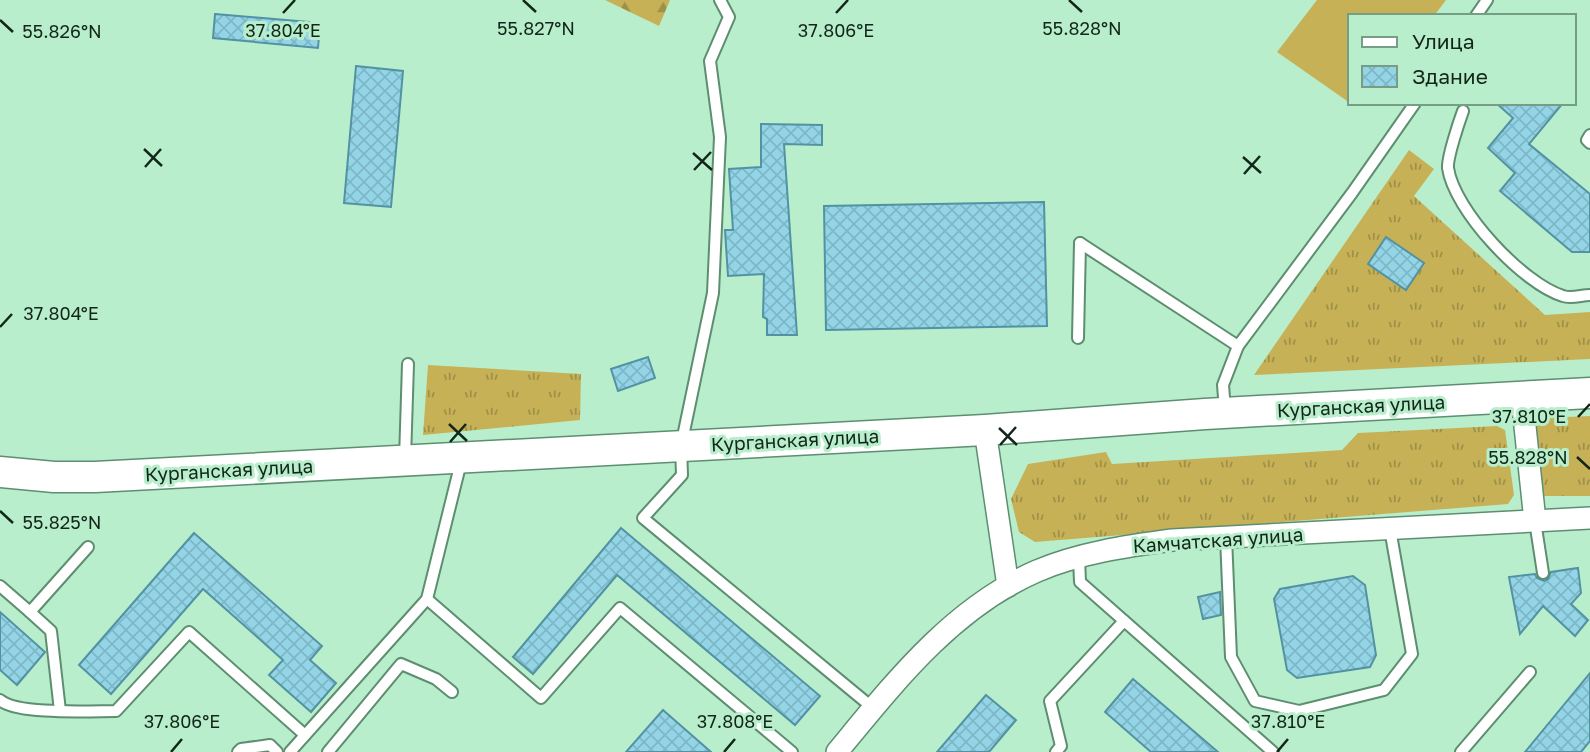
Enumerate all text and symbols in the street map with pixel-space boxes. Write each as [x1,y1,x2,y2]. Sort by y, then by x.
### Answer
legend [1348,14,1576,105]
text: 55.827°N [497,17,575,39]
text: 55.828°N [1042,17,1122,39]
text: 37.804°E [245,19,321,41]
text: 37.806°E [798,19,874,41]
text: 55.826°N [22,20,102,42]
text: Улица [1412,28,1475,54]
text: Здание [1412,63,1488,89]
text: 37.804°E [23,302,99,324]
street label: Курганская улица [1276,390,1446,421]
text: 37.810°E [1492,405,1566,427]
street label: Курганская улица [710,424,880,455]
text: 55.828°N [1488,446,1568,468]
street label: Курганская улица [144,454,314,485]
text: 55.825°N [23,511,101,533]
street label: Камчатская улица [1132,522,1304,557]
text: 37.806°E [144,710,220,732]
text: 37.808°E [697,710,773,732]
text: 37.810°E [1251,710,1325,732]

